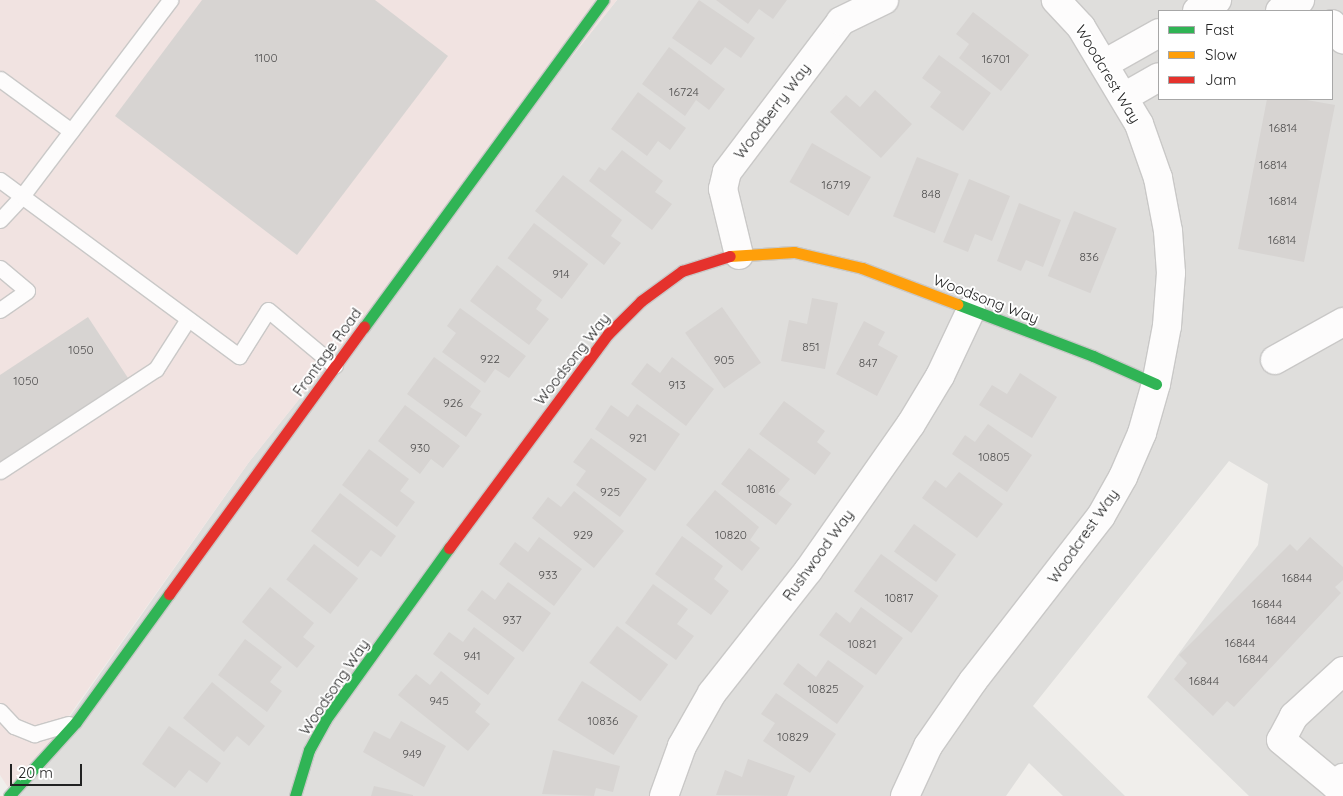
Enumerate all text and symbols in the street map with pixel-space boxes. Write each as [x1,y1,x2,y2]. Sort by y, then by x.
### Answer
legend [1158,10,1333,100]
text: Fast [1205,20,1234,39]
street label: Woodcrest Way [1072,22,1144,126]
text: Slow [1205,45,1237,64]
house number: 1100 [254,51,278,65]
house number: 16701 [982,52,1010,66]
street label: Woodberry Way [730,60,814,162]
text: Jam [1205,70,1236,89]
house number: 16724 [669,85,699,99]
house number: 16814 [1269,121,1297,135]
house number: 16814 [1259,158,1287,172]
house number: 16719 [822,178,850,192]
house number: 848 [921,187,941,201]
house number: 16814 [1269,194,1297,208]
house number: 16814 [1268,233,1296,247]
house number: 836 [1079,250,1099,264]
house number: 914 [552,267,570,281]
street label: Woodsong Way [931,271,1041,327]
street label: Frontage Road [289,304,365,400]
street label: Woodsong Way [531,309,613,409]
house number: 851 [802,340,820,354]
house number: 1050 [68,343,94,357]
house number: 922 [480,352,500,366]
house number: 905 [714,353,734,367]
house number: 847 [859,356,877,370]
house number: 1050 [13,374,39,388]
house number: 913 [668,378,686,392]
house number: 926 [443,396,463,410]
house number: 921 [629,431,647,445]
house number: 930 [410,441,430,455]
house number: 10805 [978,450,1010,464]
house number: 10816 [747,482,775,496]
house number: 925 [600,485,620,499]
street label: Woodcrest Way [1044,485,1122,587]
street label: Rushwood Way [779,506,857,604]
house number: 929 [573,528,593,542]
house number: 10820 [715,528,747,542]
house number: 933 [538,568,558,582]
house number: 16844 [1282,571,1312,585]
house number: 10817 [885,591,913,605]
house number: 16844 [1252,597,1282,611]
house number: 937 [502,613,522,627]
house number: 16844 [1266,613,1296,627]
street label: Woodsong Way [295,636,373,738]
house number: 16844 [1225,636,1255,650]
house number: 10821 [847,637,877,651]
house number: 941 [463,649,481,663]
house number: 16844 [1238,652,1268,666]
house number: 16844 [1189,674,1219,688]
house number: 10825 [807,682,839,696]
house number: 945 [429,694,449,708]
house number: 10836 [588,714,618,728]
house number: 10829 [777,730,809,744]
house number: 949 [402,747,422,761]
scale bar [12,754,85,786]
text: 20 m [18,763,53,782]

